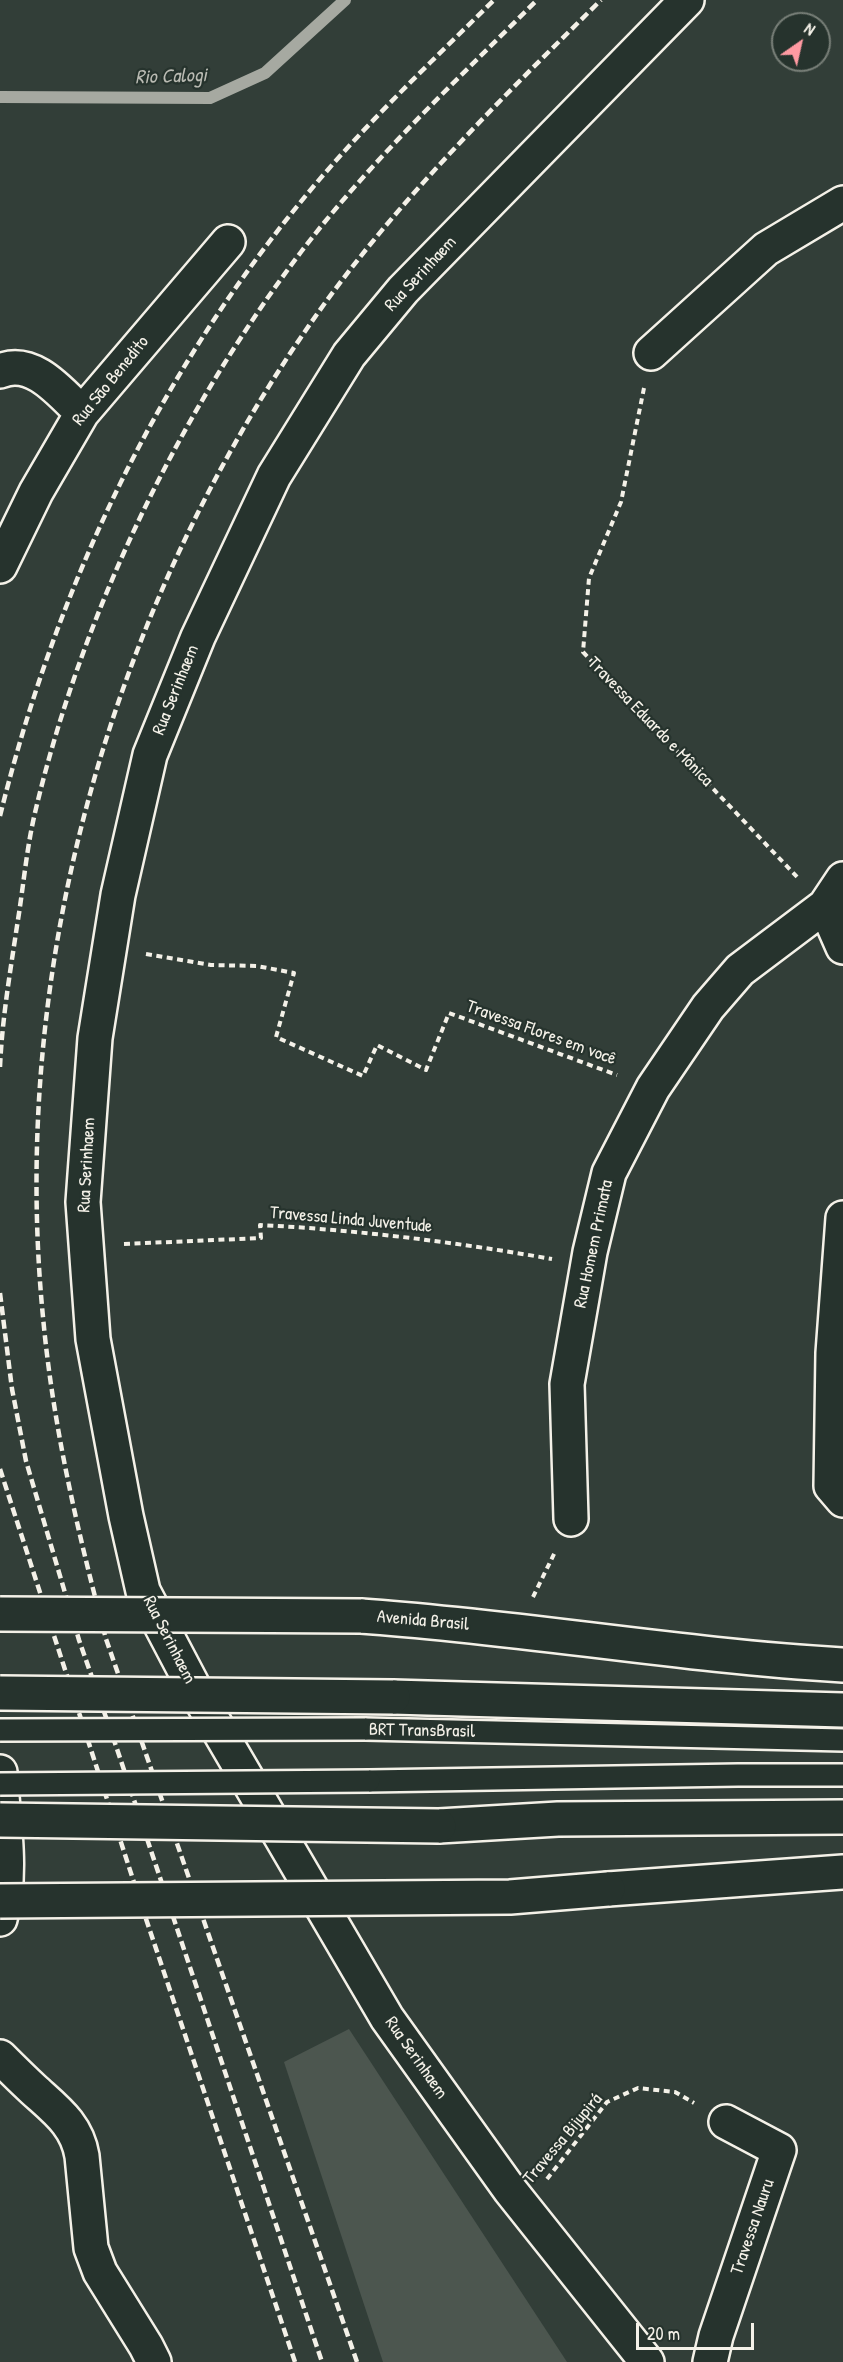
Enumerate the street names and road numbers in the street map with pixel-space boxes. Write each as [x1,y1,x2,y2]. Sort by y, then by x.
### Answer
street label: Rua Serinhaem [381,232,461,316]
street label: Rua Sāo Benedito [68,332,154,430]
street label: Rua Serinhaem [148,642,204,738]
street label: Travessa Eduardo e Mônica [583,653,717,791]
street label: Travessa Flores em você [463,996,619,1070]
street label: Rua Serinhaem [74,1117,100,1213]
street label: Rua Homem Primata [570,1178,618,1310]
street label: Travessa Linda Juventude [269,1202,433,1238]
street label: Rua Serinhaem [138,1593,200,1687]
street label: Avenida Brasil [376,1606,470,1636]
street label: BRT TransBrasil [369,1719,475,1743]
street label: Rua Serinhaem [380,2013,452,2103]
street label: Travessa Bijupirá [519,2089,607,2189]
street label: Travessa Nauru [727,2176,779,2278]

